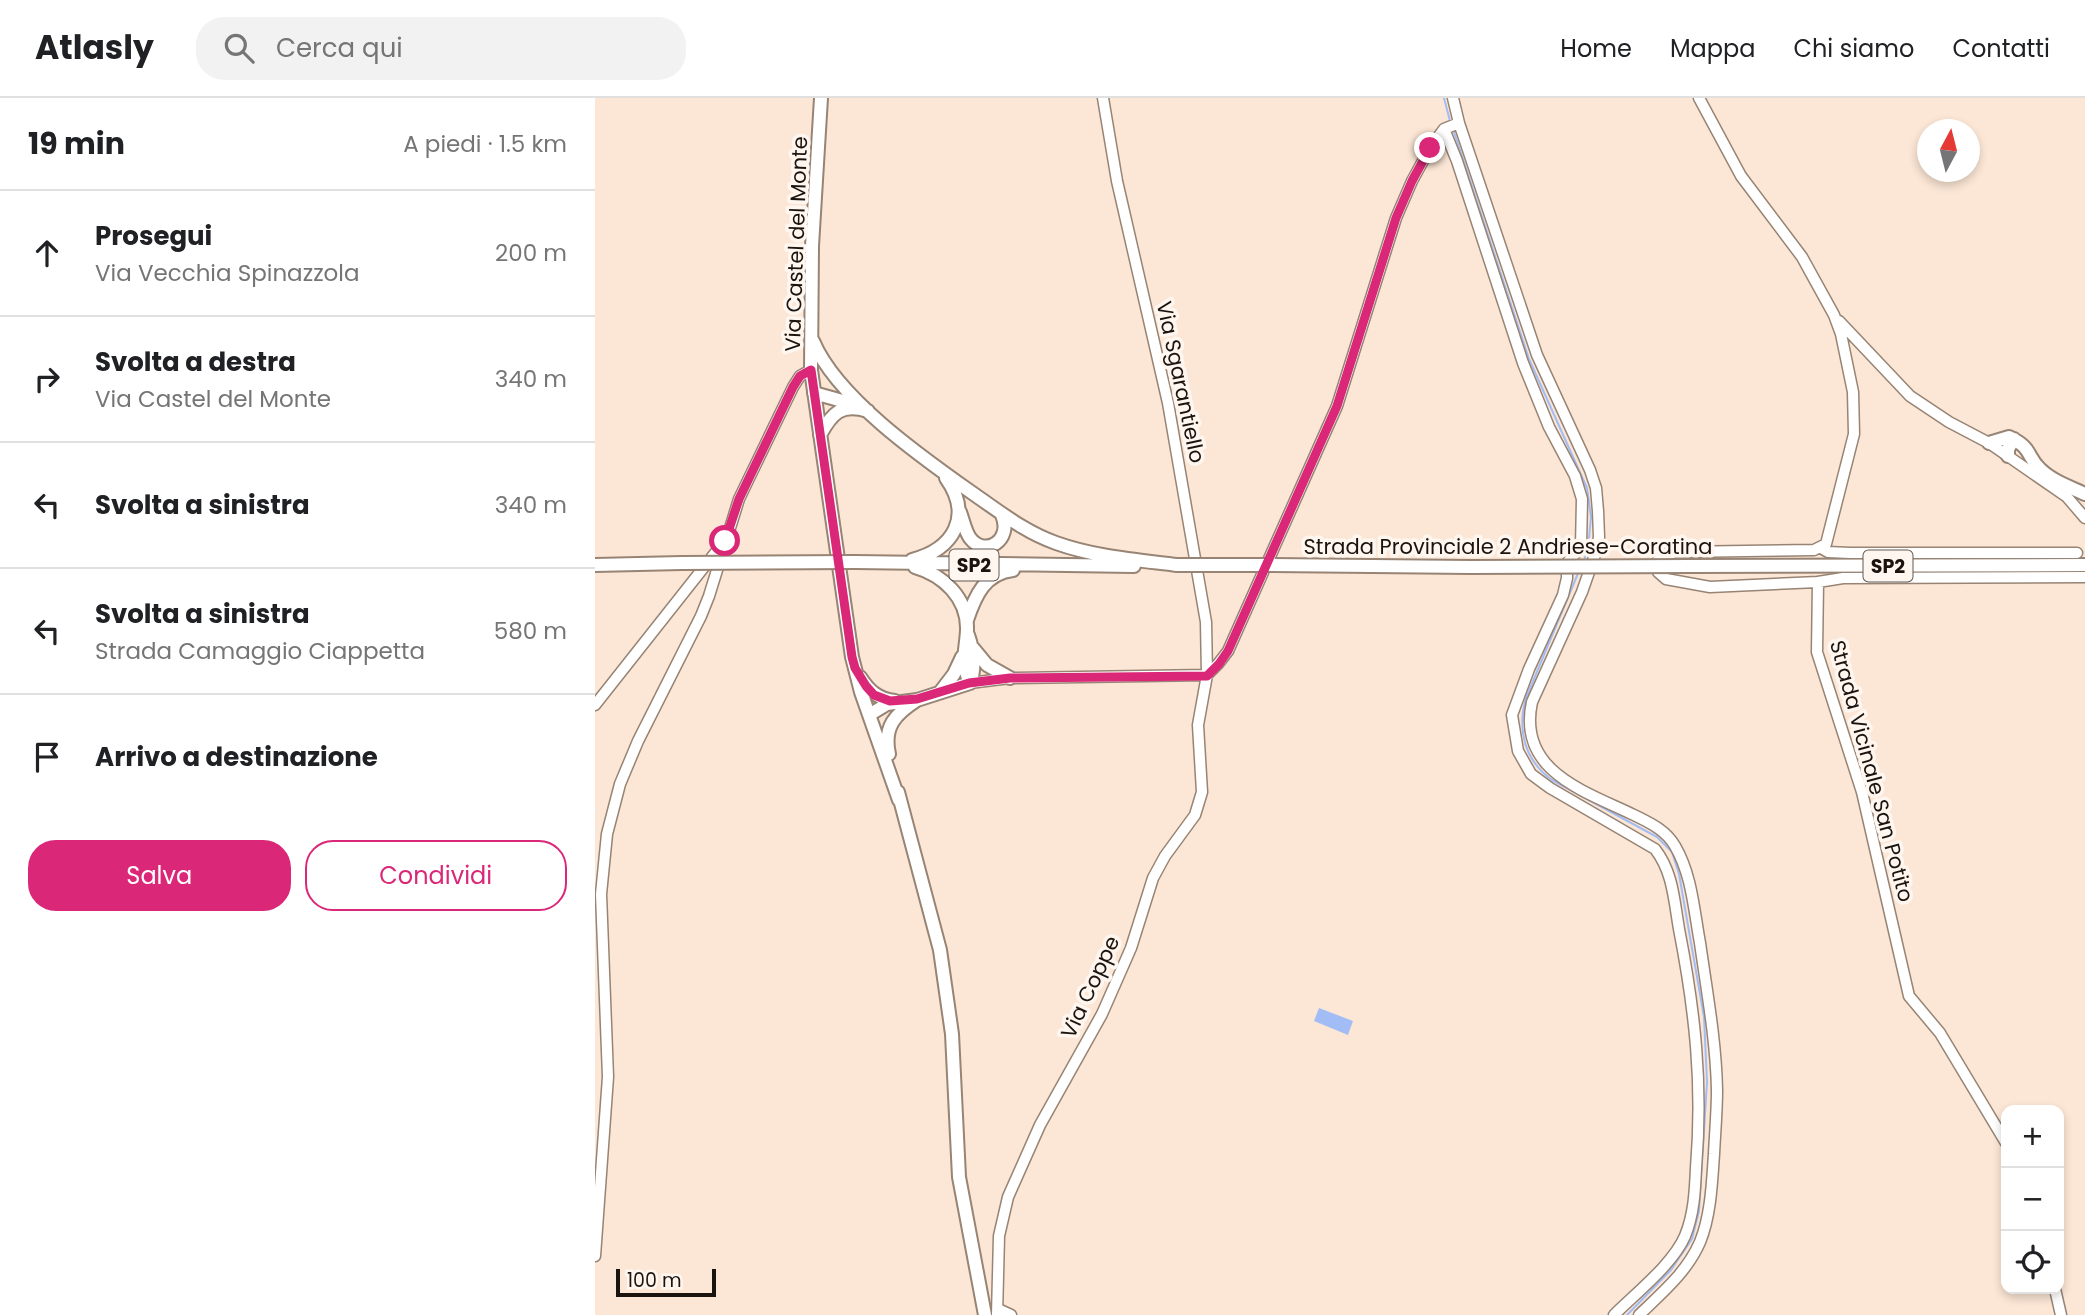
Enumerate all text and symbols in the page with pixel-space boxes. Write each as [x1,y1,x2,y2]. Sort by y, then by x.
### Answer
search box [196,17,686,80]
text: Atlasly [35,24,154,71]
icon: search [220,29,258,67]
text: Cerca qui [276,30,403,66]
text: Home [1560,32,1632,65]
text: Mappa [1670,32,1755,65]
text: Chi siamo [1793,32,1914,65]
text: Contatti [1952,32,2050,65]
north arrow [1917,119,1980,182]
text: 19 min [28,122,125,165]
text: A piedi · 1.5 km [403,128,567,160]
route end [1414,132,1445,163]
street label: Via Castel del Monte [778,136,814,352]
text: Prosegui [95,218,212,254]
icon: ahead [28,234,66,272]
text: 200 m [495,237,567,269]
text: Via Vecchia Spinazzola [95,257,360,289]
street label: Via Sgarantiello [1150,298,1212,466]
text: Svolta a destra [95,344,296,380]
icon: right [28,360,66,398]
text: 340 m [495,363,567,395]
text: Via Castel del Monte [95,383,331,415]
icon: left [28,486,66,524]
text: Svolta a sinistra [95,487,310,523]
text: 340 m [495,489,567,521]
route start [709,525,740,556]
street label: Strada Provinciale 2 Andriese-Coratina [1304,532,1712,561]
road number: SP2 [949,550,999,580]
road number: SP2 [1863,551,1913,582]
text: Svolta a sinistra [95,596,310,632]
icon: left [28,612,66,650]
text: 580 m [494,615,567,647]
text: Strada Camaggio Ciappetta [95,635,425,667]
street label: Strada Vicinale San Potito [1823,637,1921,905]
icon: arrive [28,738,66,776]
text: Arrivo a destinazione [95,739,378,775]
button: Salva [28,840,291,911]
button: Condividi [305,840,567,911]
street label: Via Coppe [1054,931,1126,1043]
map controls [2001,1105,2064,1294]
button: + [2001,1105,2064,1168]
button: − [2001,1168,2064,1231]
button: locate [2001,1231,2064,1294]
scale bar [616,1266,716,1298]
text: 100 m [627,1267,682,1294]

